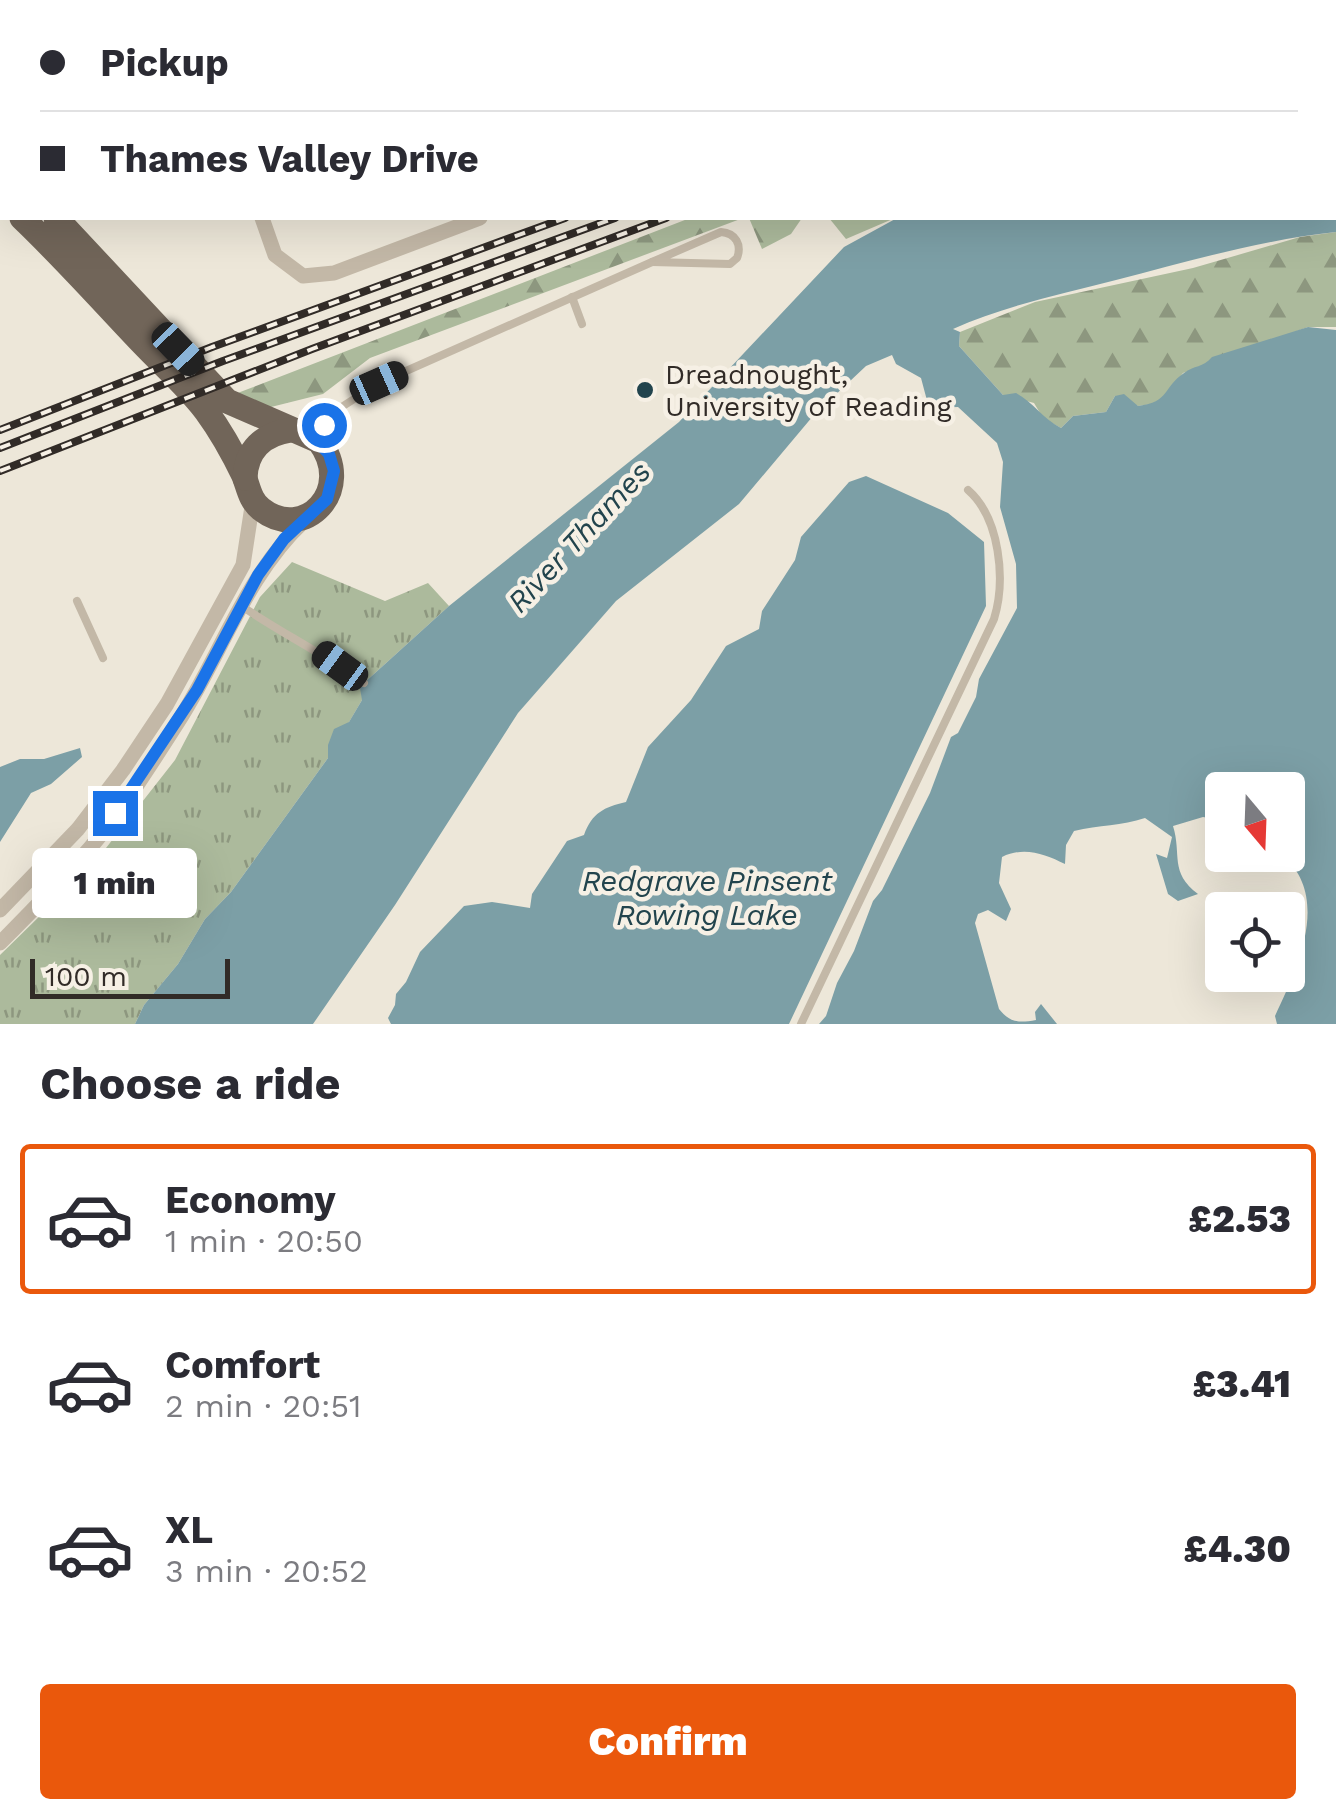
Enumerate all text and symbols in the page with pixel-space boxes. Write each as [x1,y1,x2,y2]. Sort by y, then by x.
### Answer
text: Pickup [100,41,229,85]
text: Thames Valley Drive [100,137,479,181]
car [146,317,210,381]
car [345,357,413,409]
place label: Dreadnought, University of Reading [665,358,952,423]
marker: Dreadnought, University of Reading [634,379,656,401]
route start [302,403,347,448]
water label: River Thames [500,454,657,619]
car [307,636,373,696]
north arrow [1205,772,1305,872]
map controls [1205,772,1305,992]
route end [93,791,138,836]
callout: 1 min [32,848,198,918]
water label: Redgrave Pinsent Rowing Lake [582,863,833,932]
text: 1 min [73,864,156,902]
button: locate [1205,892,1305,992]
scale bar [30,954,230,998]
text: 100 m [45,960,127,993]
text: Choose a ride [40,1057,340,1110]
icon: car [45,1174,135,1264]
text: Economy [165,1178,336,1222]
text: £2.53 [1188,1197,1291,1241]
text: 1 min · 20:50 [165,1222,363,1260]
icon: car [45,1339,135,1429]
text: Comfort [165,1343,320,1387]
text: £3.41 [1192,1362,1291,1406]
text: 2 min · 20:51 [165,1387,362,1425]
icon: car [45,1504,135,1594]
text: XL [165,1508,213,1552]
text: £4.30 [1184,1527,1291,1571]
text: 3 min · 20:52 [165,1552,368,1590]
button: Confirm [40,1684,1296,1799]

